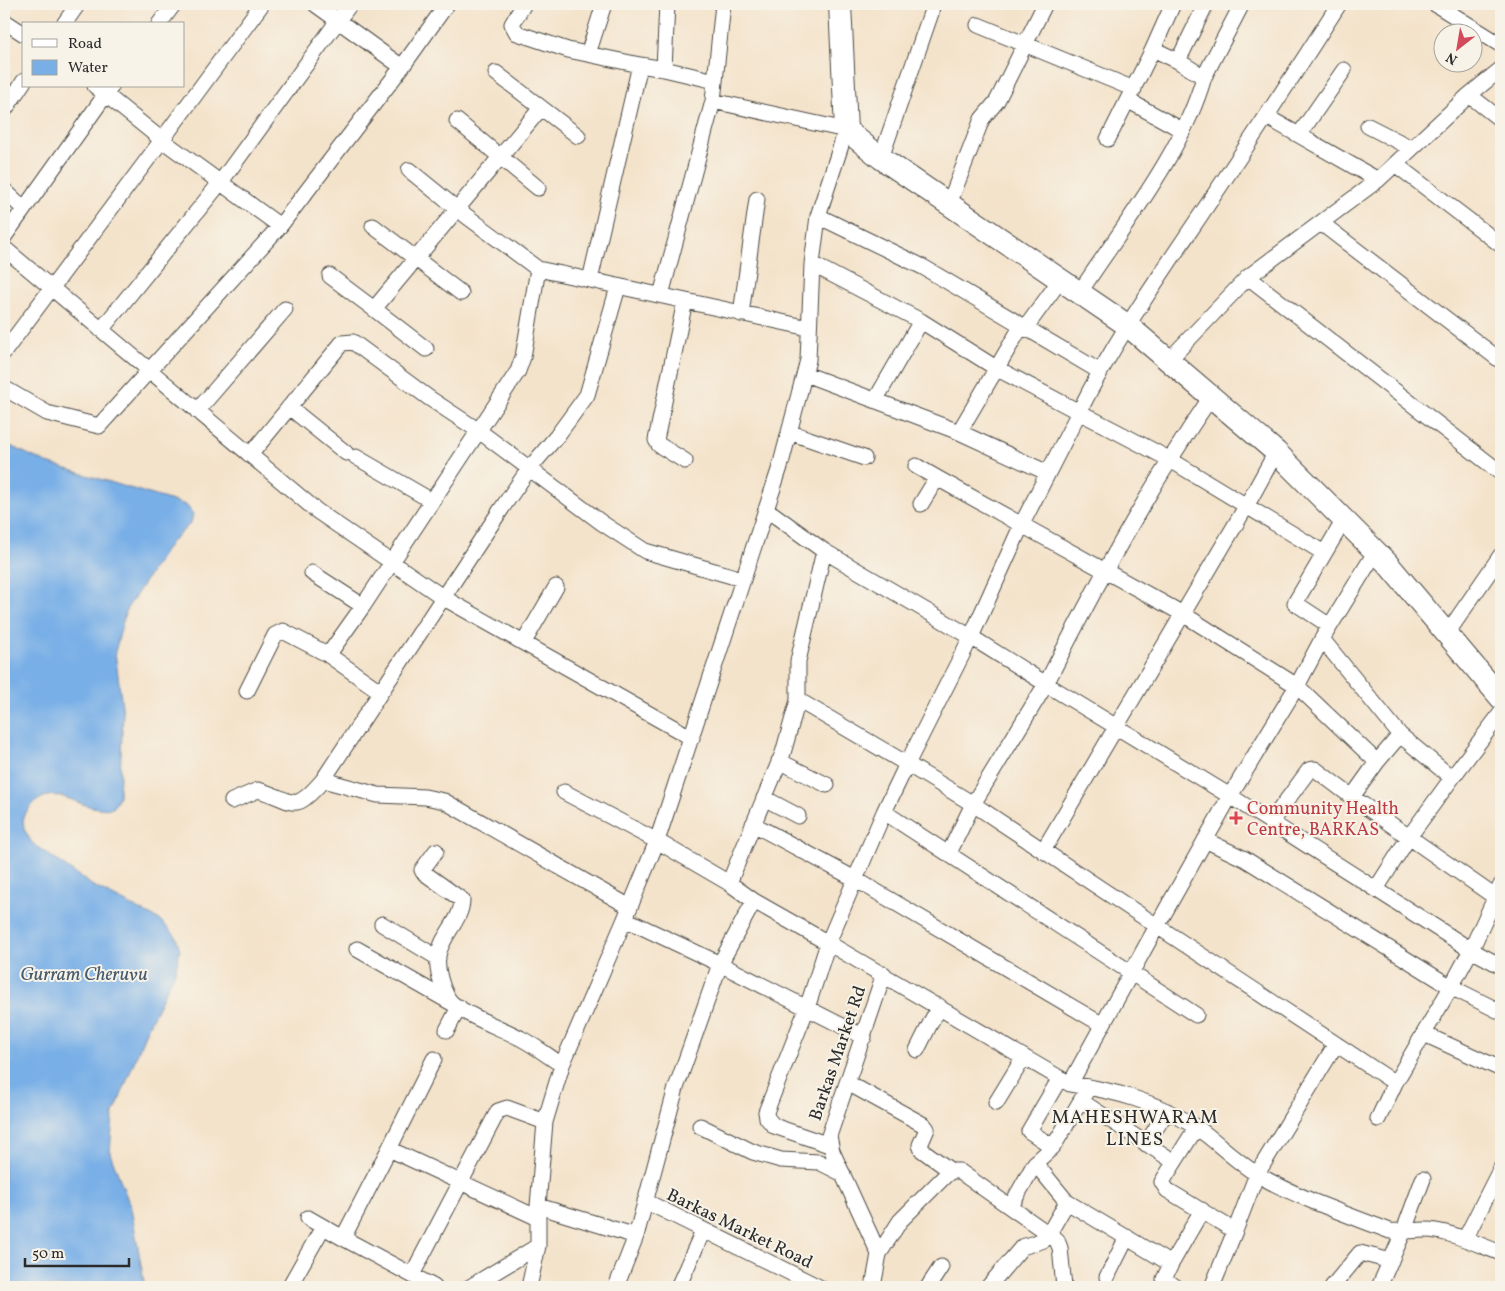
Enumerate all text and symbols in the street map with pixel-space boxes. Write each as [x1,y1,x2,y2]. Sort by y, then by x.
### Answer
legend [22,22,185,88]
north arrow [1432,22,1482,72]
text: Road [68,34,102,55]
text: N [1443,47,1461,69]
text: Water [68,58,108,79]
place label: Community Health Centre, BARKAS [1247,797,1399,843]
marker: Community Health Centre, BARKAS [1229,811,1243,825]
water label: Gurram Cheruvu [20,962,148,988]
street label: Barkas Market Rd [804,983,873,1124]
district label: MAHESHWARAM LINES [1051,1105,1219,1153]
street label: Barkas Market Road [662,1183,817,1276]
scale bar [25,1236,129,1268]
text: 50 m [32,1244,64,1265]

